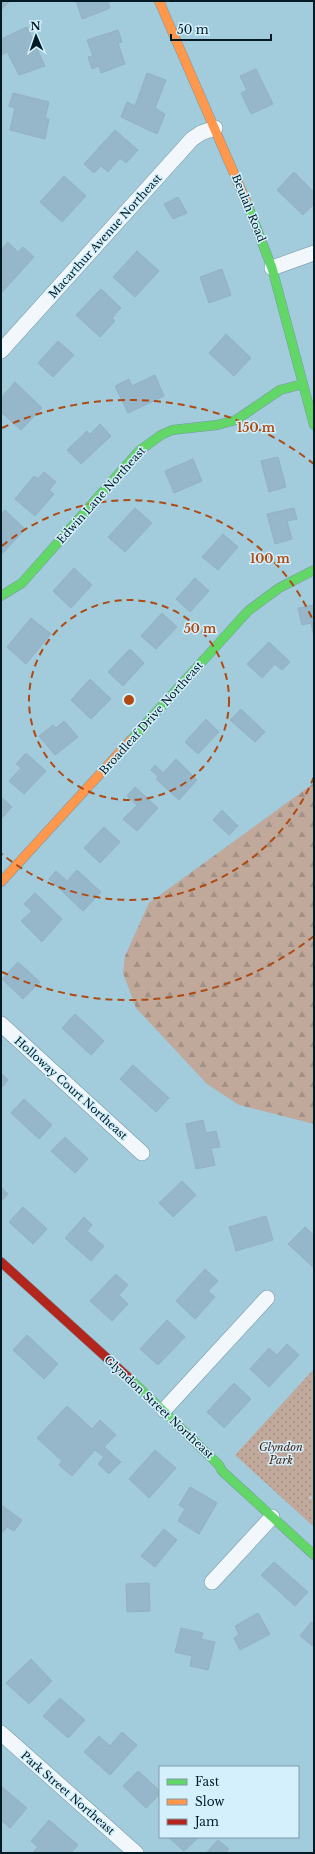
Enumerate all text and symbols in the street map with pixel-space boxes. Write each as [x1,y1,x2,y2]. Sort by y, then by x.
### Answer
north arrow [16,16,56,56]
scale bar [171,16,271,42]
text: N [30,19,42,33]
text: 50 m [177,22,209,37]
street label: Macarthur Avenue Northeast [45,170,165,301]
street label: Beulah Road [229,172,269,244]
text: 150 m [237,420,276,435]
street label: Edwin Lane Northeast [54,443,149,546]
text: 100 m [250,551,291,566]
text: 50 m [184,621,217,636]
street label: Broadleaf Drive Northeast [96,658,206,778]
centre of rings [122,693,136,707]
street label: Holloway Court Northeast [12,1033,131,1143]
street label: Glyndon Street Northeast [101,1353,217,1462]
park label: Glyndon Park [259,1440,303,1467]
street label: Park Street Northeast [18,1748,119,1838]
legend [159,1766,299,1838]
text: Fast [195,1774,220,1789]
text: Slow [195,1794,225,1809]
text: Jam [193,1814,219,1829]

